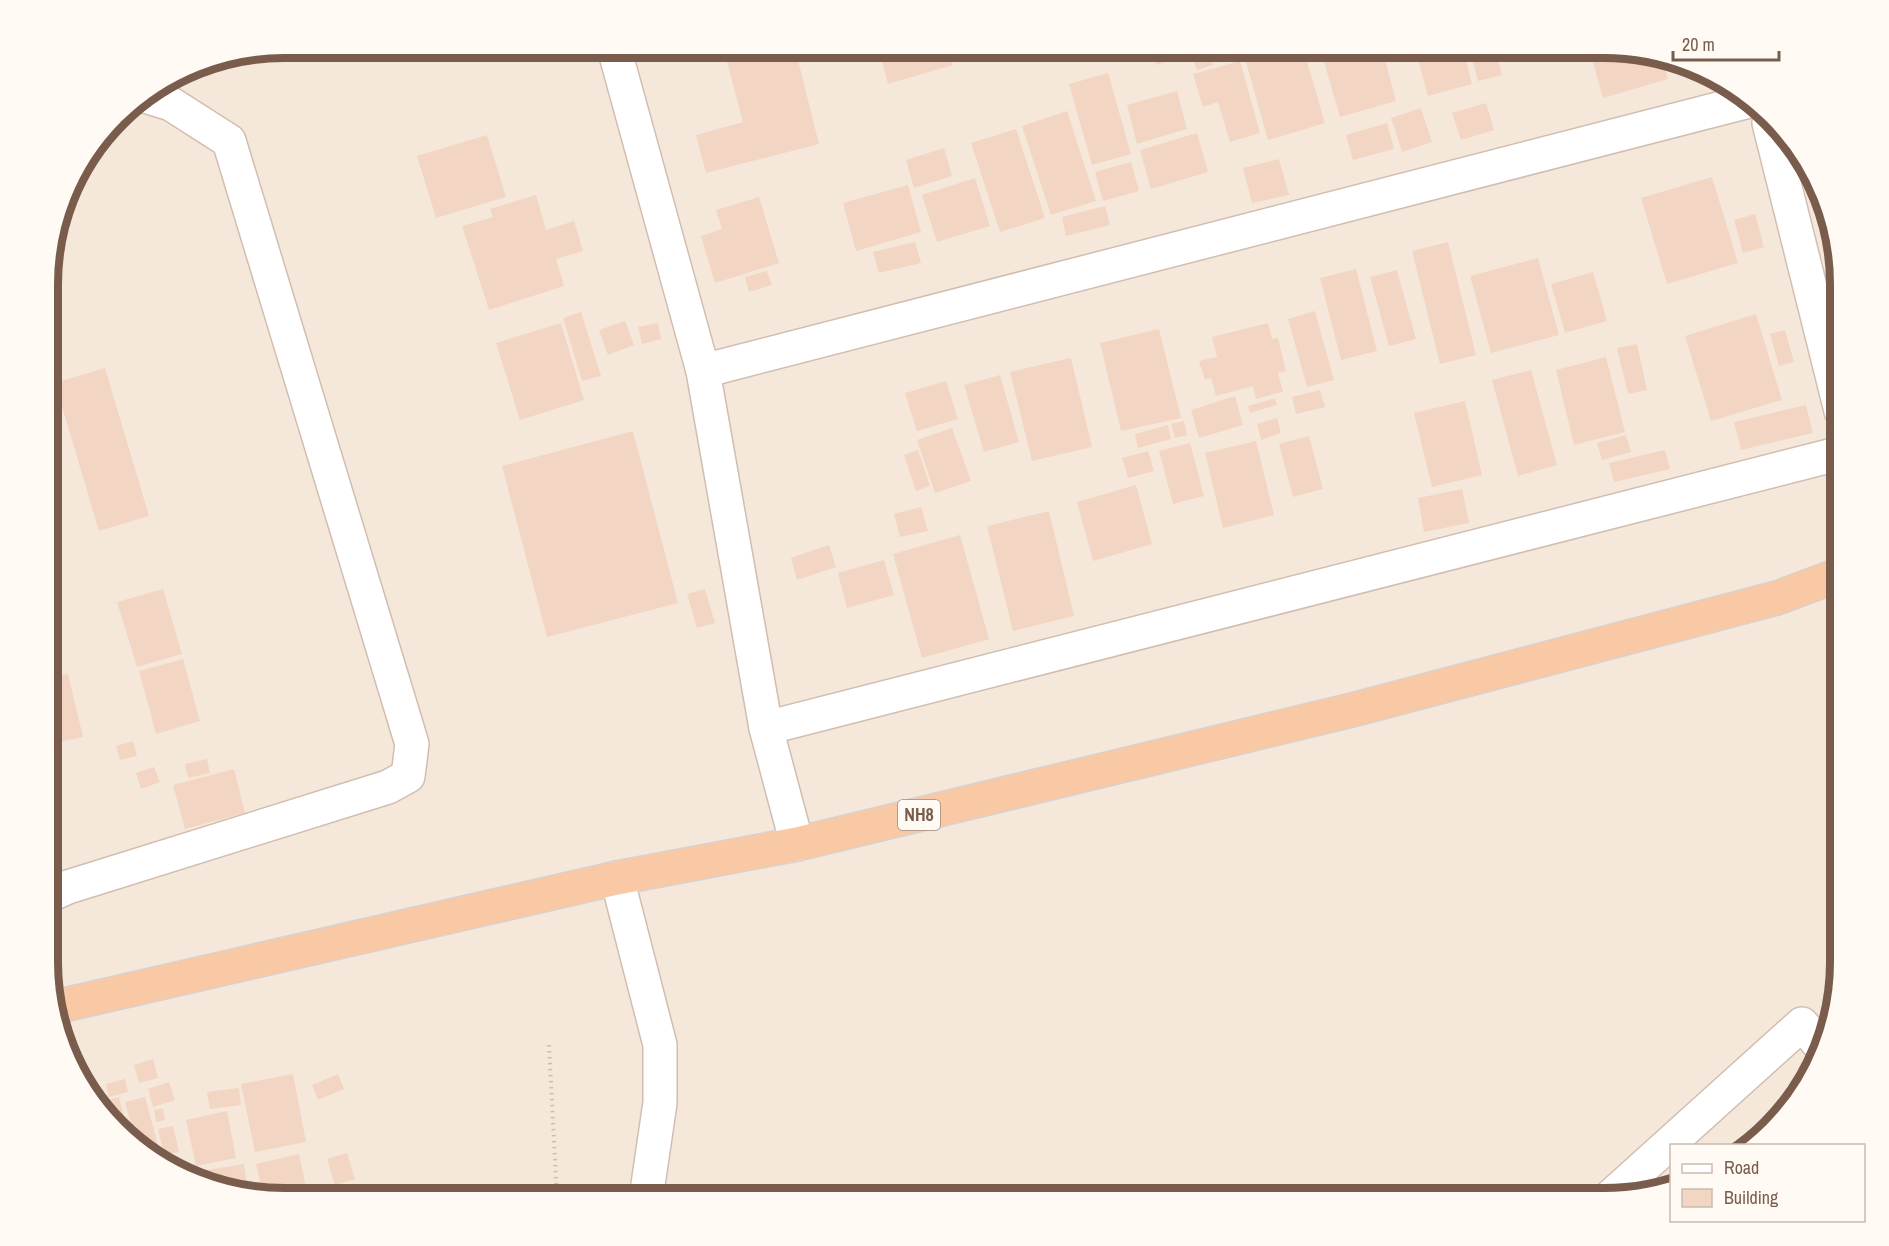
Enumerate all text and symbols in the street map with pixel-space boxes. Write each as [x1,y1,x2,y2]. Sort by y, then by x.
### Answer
scale bar [1673,24,1780,62]
text: 20 m [1682,32,1715,57]
road number: NH8 [898,800,940,830]
legend [1670,1144,1865,1222]
text: Road [1724,1155,1759,1180]
text: Building [1724,1185,1779,1210]

